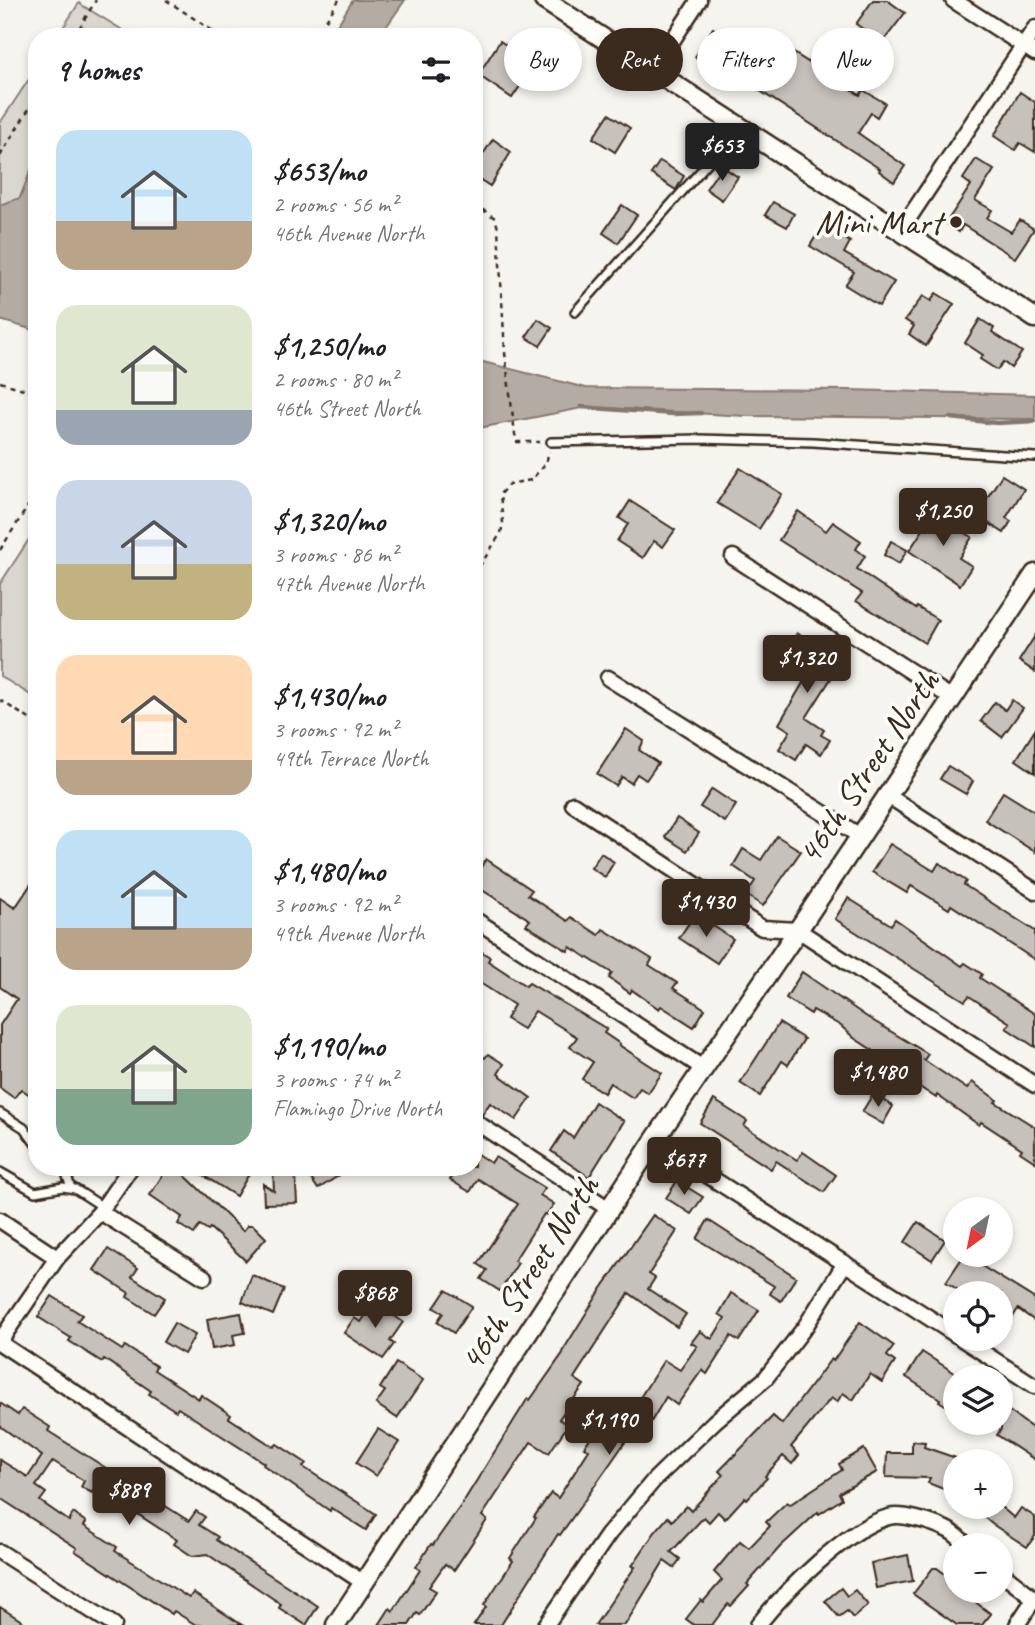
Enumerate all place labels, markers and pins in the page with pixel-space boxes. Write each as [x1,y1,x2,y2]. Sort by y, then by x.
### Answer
pin: $653 [681,124,763,183]
place label: Mini Mart [815,200,946,245]
marker: Mini Mart [948,214,964,230]
pin: $1,250 [886,489,1000,548]
pin: $1,320 [750,636,864,695]
pin: $1,430 [649,880,763,939]
pin: $1,480 [821,1050,935,1109]
pin: $677 [643,1138,725,1197]
pin: $868 [334,1270,416,1330]
pin: $1,190 [552,1398,666,1457]
pin: $889 [88,1468,170,1527]

